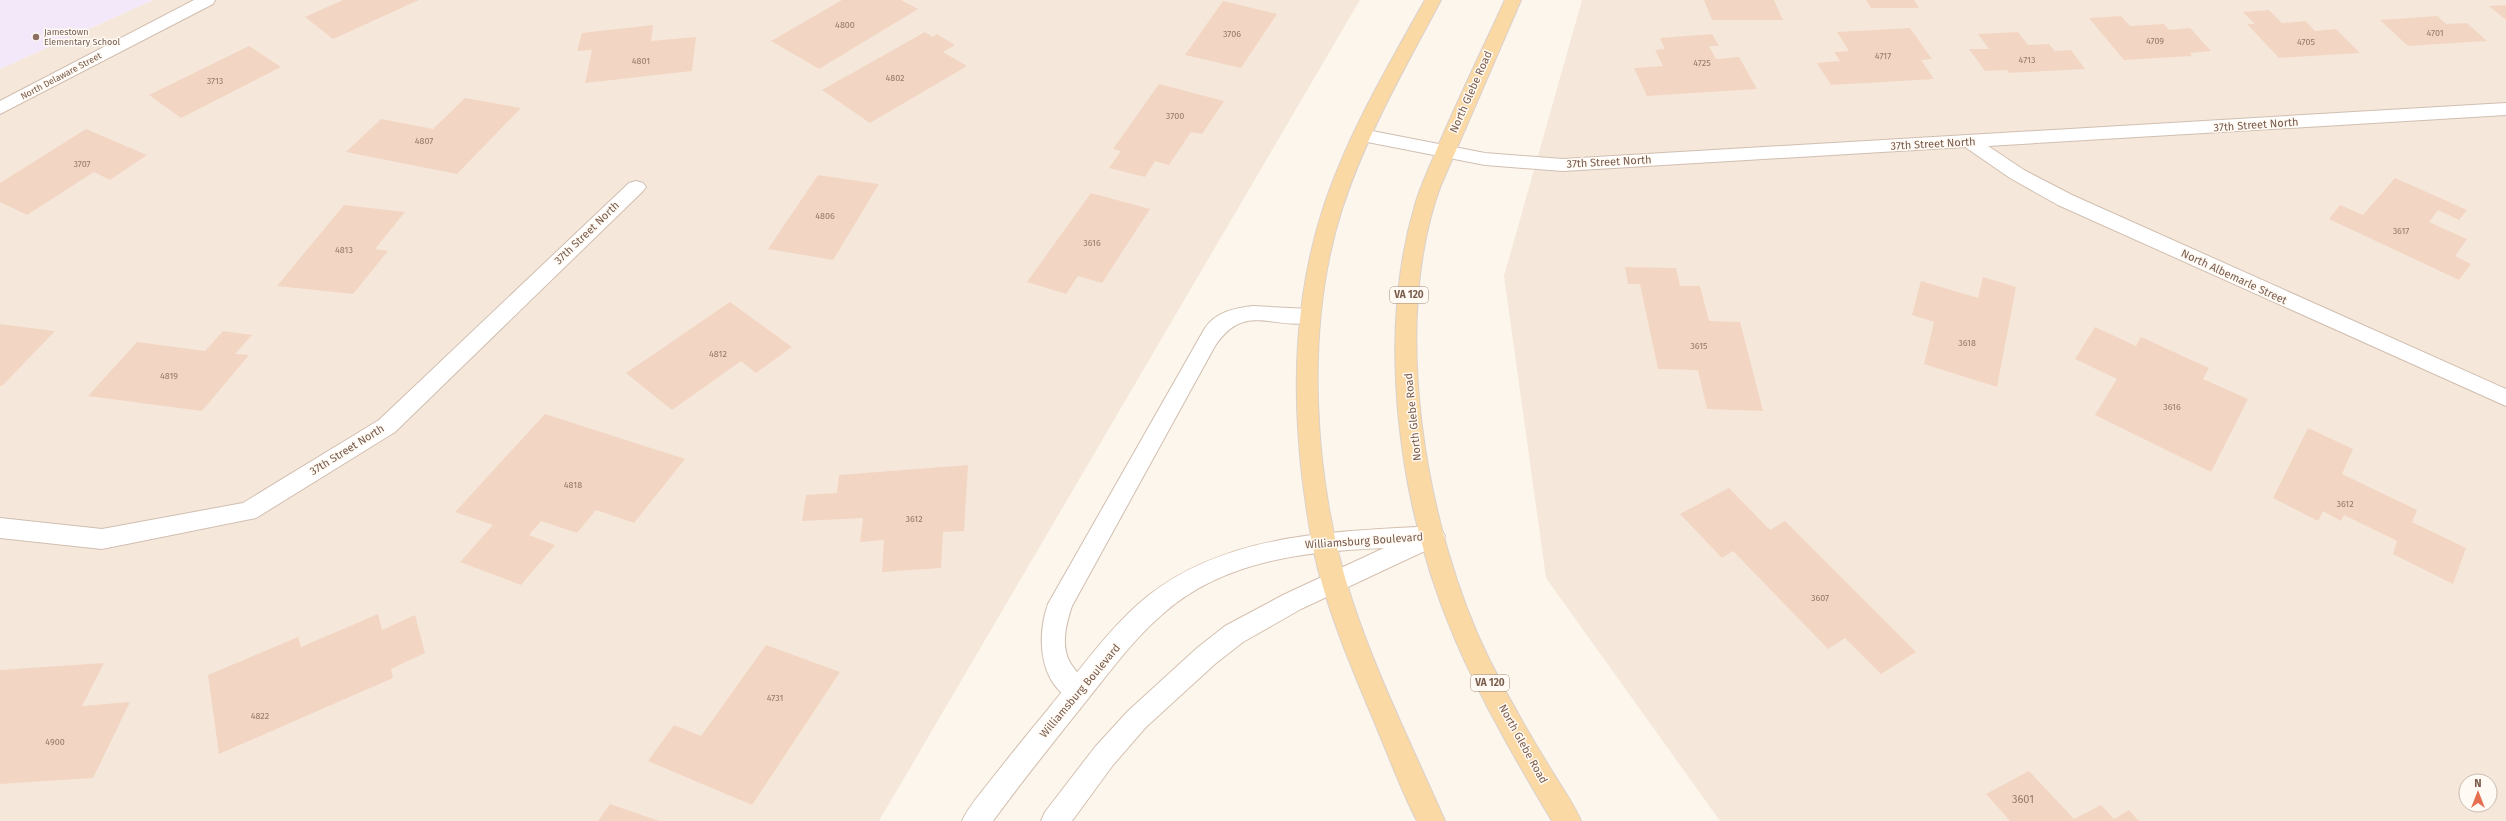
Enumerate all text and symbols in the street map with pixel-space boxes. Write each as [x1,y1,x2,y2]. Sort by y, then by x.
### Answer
house number: 4800 [835,20,855,30]
place label: Jamestown Elementary School [44,27,121,47]
house number: 4701 [2426,28,2444,38]
house number: 3706 [1223,29,1241,39]
marker: Jamestown Elementary School [31,32,41,42]
house number: 4709 [2146,36,2164,46]
house number: 4705 [2297,37,2315,47]
street label: North Glebe Road [1447,49,1495,135]
street label: North Delaware Street [19,50,104,102]
house number: 4717 [1875,51,1891,61]
house number: 4713 [2019,55,2035,65]
house number: 4801 [632,56,650,66]
house number: 4725 [1693,58,1711,68]
house number: 4802 [885,73,905,83]
house number: 3713 [207,76,223,86]
house number: 3700 [1166,111,1184,121]
street label: 37th Street North [2213,116,2299,134]
street label: 37th Street North [1890,135,1976,153]
house number: 4807 [415,136,433,146]
street label: 37th Street North [1566,153,1652,171]
house number: 3707 [73,159,91,169]
street label: 37th Street North [552,199,622,267]
house number: 4806 [815,211,835,221]
house number: 3617 [2393,226,2409,236]
house number: 3616 [1083,238,1101,248]
house number: 4813 [335,245,353,255]
street label: North Albemarle Street [2179,247,2289,307]
road number: VA 120 [1390,287,1428,303]
house number: 3618 [1958,338,1976,348]
house number: 3615 [1690,341,1708,351]
house number: 4812 [709,349,727,359]
house number: 4819 [160,371,178,381]
street label: North Glebe Road [1402,372,1424,462]
house number: 3616 [2163,402,2181,412]
street label: 37th Street North [308,422,386,478]
house number: 4818 [564,480,582,490]
house number: 3612 [2336,499,2354,509]
house number: 3612 [905,514,923,524]
street label: Williamsburg Boulevard [1305,530,1423,552]
house number: 3607 [1811,593,1829,603]
street label: Williamsburg Boulevard [1037,642,1123,740]
road number: VA 120 [1471,675,1509,691]
house number: 4731 [767,693,783,703]
street label: North Glebe Road [1496,702,1550,786]
house number: 4822 [251,711,269,721]
house number: 4900 [45,737,65,747]
north arrow [2458,773,2498,813]
text: N [2474,777,2482,790]
house number: 3601 [2012,793,2034,806]

